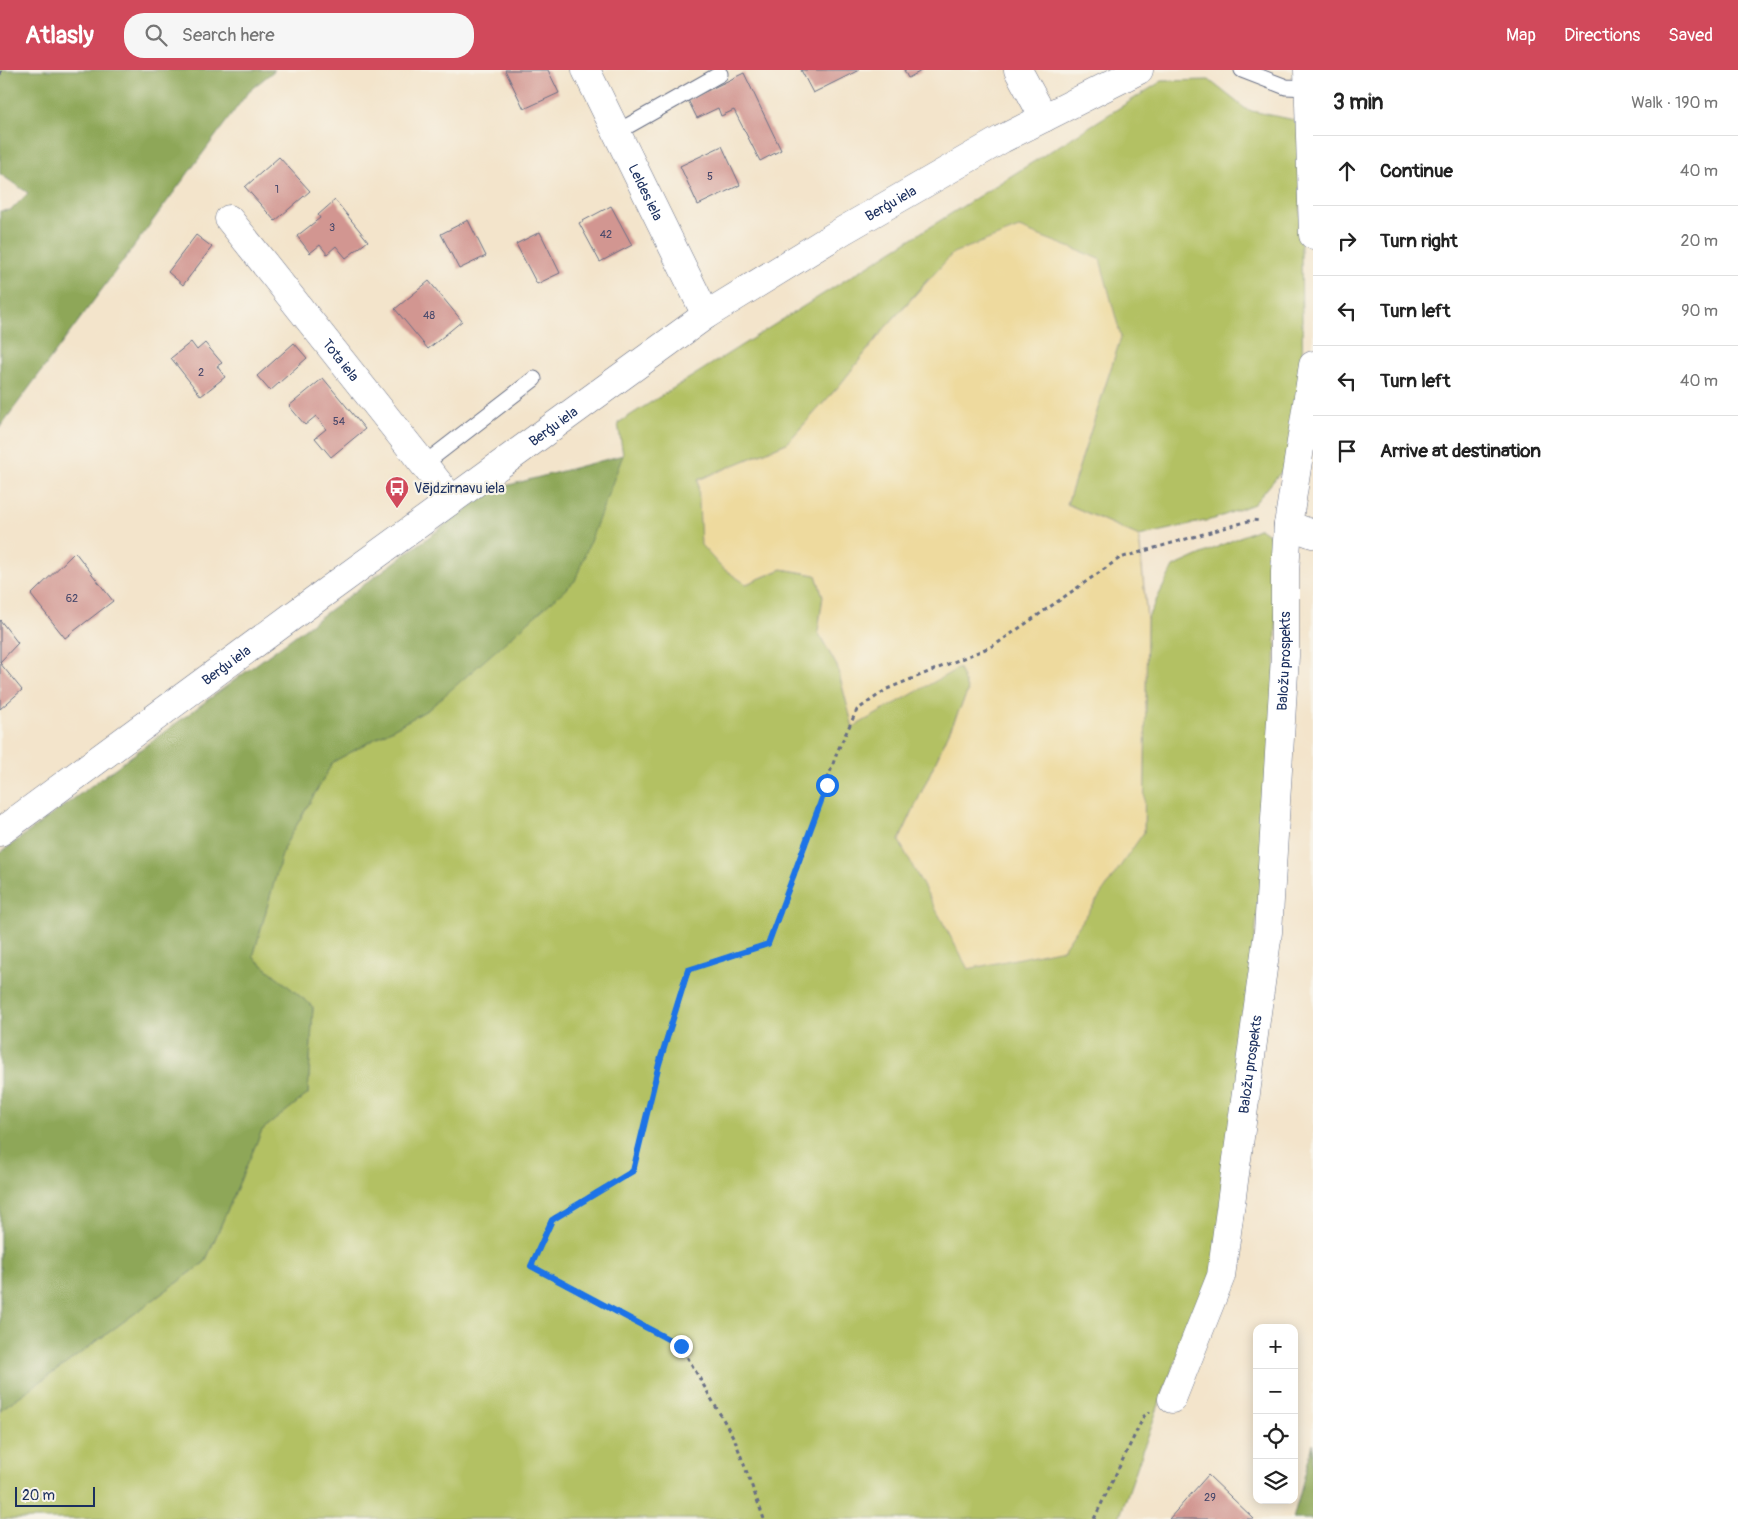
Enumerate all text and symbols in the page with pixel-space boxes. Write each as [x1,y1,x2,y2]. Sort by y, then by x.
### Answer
search box [124,13,474,58]
text: Atlasly [25,21,94,50]
icon: search [142,21,170,49]
text: Search here [182,23,275,47]
text: Map [1506,24,1536,47]
text: Directions [1564,24,1640,47]
text: Saved [1668,24,1713,47]
text: 3 min [1333,89,1383,116]
text: Walk · 190 m [1631,93,1718,113]
icon: ahead [1333,157,1361,185]
text: Continue [1380,159,1453,183]
street label: Leldes iela [624,161,666,223]
text: 40 m [1680,161,1718,181]
house number: 5 [707,170,713,183]
street label: Berģu iela [862,182,919,225]
house number: 1 [275,183,279,196]
house number: 3 [329,221,335,234]
icon: right [1333,227,1361,255]
house number: 42 [600,228,612,241]
text: Turn right [1380,229,1458,253]
text: 20 m [1680,231,1718,251]
icon: left [1333,297,1361,325]
text: Turn left [1380,299,1450,323]
text: 90 m [1681,301,1718,321]
house number: 48 [423,309,435,322]
street label: Tota iela [319,336,362,385]
house number: 2 [198,366,204,379]
icon: left [1333,367,1361,395]
text: Turn left [1380,369,1450,393]
text: 40 m [1680,371,1718,391]
street label: Berģu iela [526,403,581,450]
house number: 54 [333,415,346,428]
icon: arrive [1333,437,1361,465]
text: Arrive at destination [1380,439,1541,463]
bus stop icon: Vējdzirnavu iela [384,475,410,509]
place label: Vējdzirnavu iela [414,480,505,497]
house number: 62 [66,592,78,605]
street label: Baložu prospekts [1274,611,1294,711]
street label: Berģu iela [199,642,254,689]
route start [816,774,839,797]
street label: Baložu prospekts [1235,1013,1266,1115]
map controls [1253,1324,1298,1504]
button: + [1253,1324,1298,1369]
route end [670,1335,693,1358]
button: − [1253,1369,1298,1414]
button: locate [1253,1414,1298,1459]
button: layers [1253,1459,1298,1504]
scale bar [15,1484,95,1507]
text: 20 m [22,1487,55,1504]
house number: 29 [1204,1491,1216,1504]

